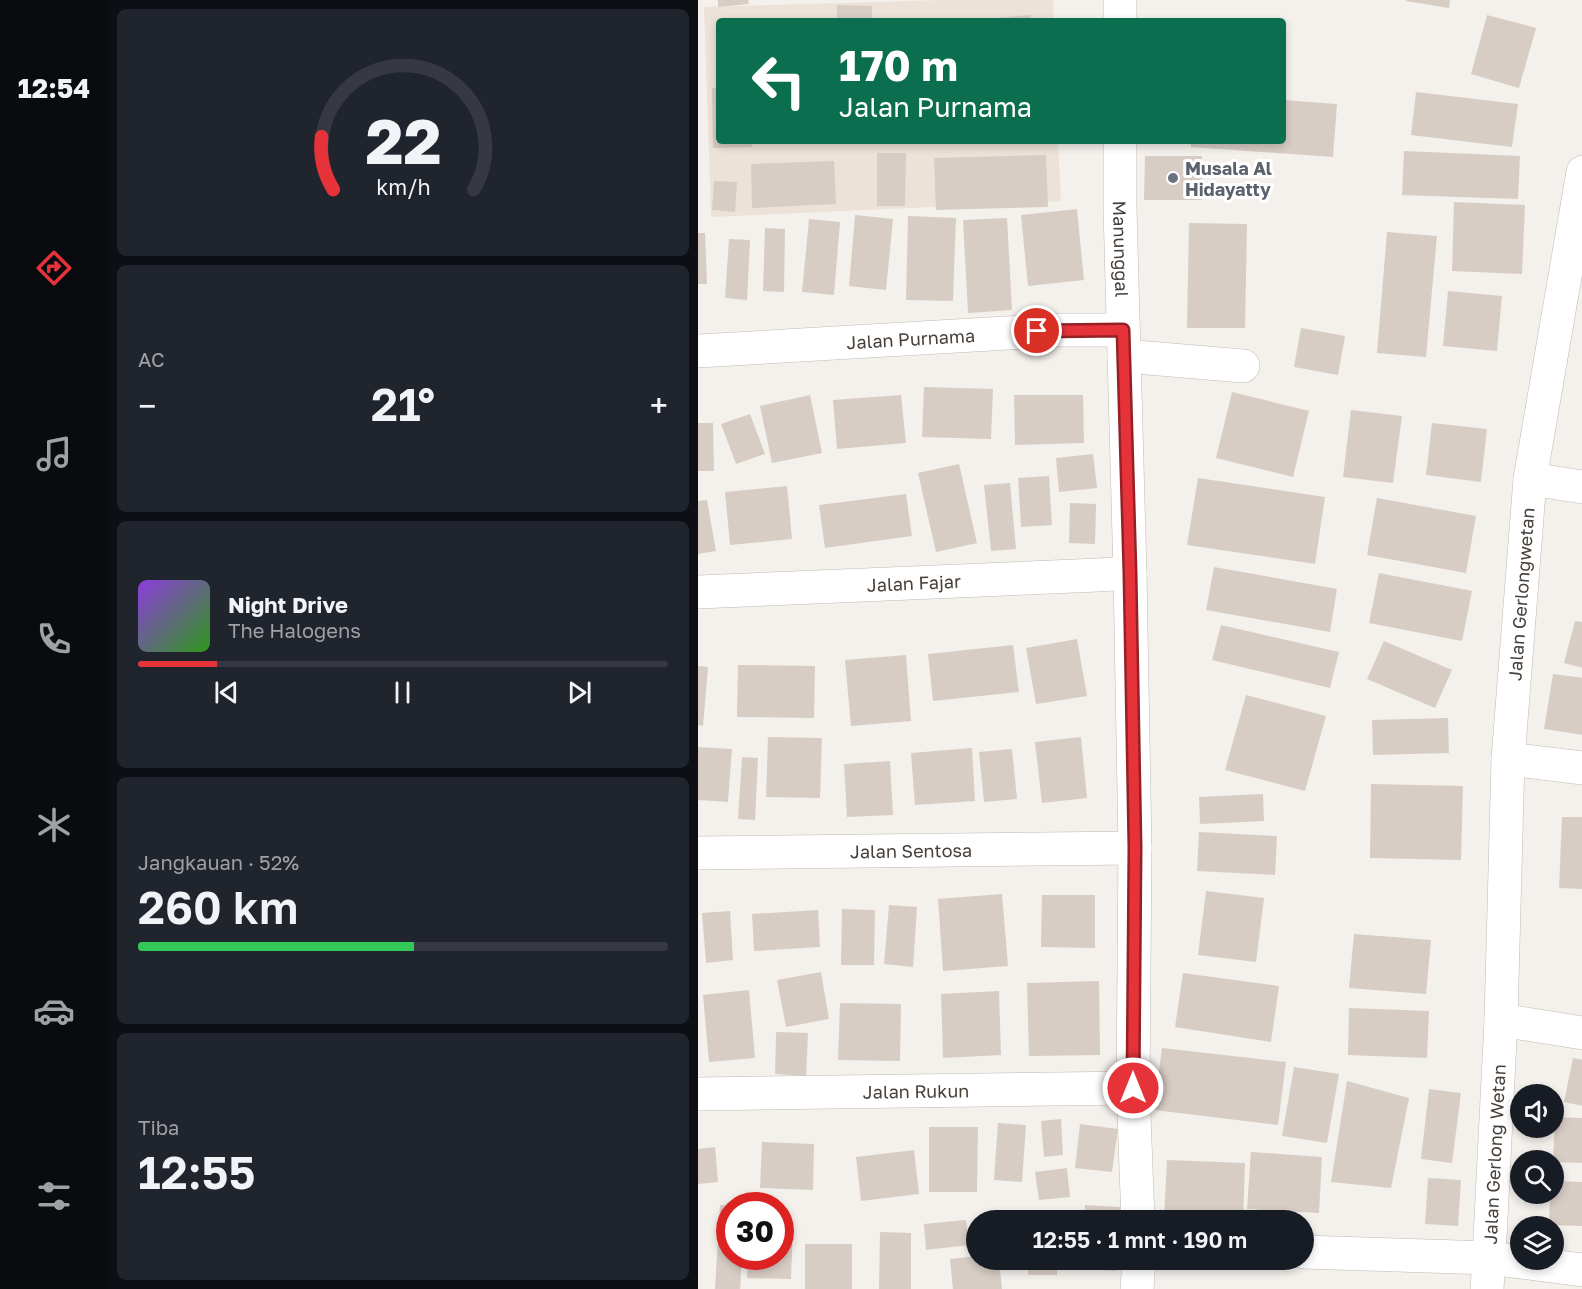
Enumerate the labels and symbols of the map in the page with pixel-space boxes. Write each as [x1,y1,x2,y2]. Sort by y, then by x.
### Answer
place label: Musala Al Hidayatty [1185,157,1272,200]
marker: Musala Al Hidayatty [1166,171,1180,185]
street label: Manunggal [1109,200,1133,298]
pin [1011,305,1062,356]
street label: Jalan Purnama [846,324,976,353]
street label: Jalan Gerlongwetan [1503,506,1539,681]
street label: Jalan Fajar [866,570,961,596]
street label: Jalan Sentosa [850,839,972,862]
position arrow [1101,1056,1165,1120]
street label: Jalan Gerlong Wetan [1479,1064,1510,1245]
street label: Jalan Rukun [863,1079,969,1103]
speed limit sign: 30 [716,1192,794,1270]

